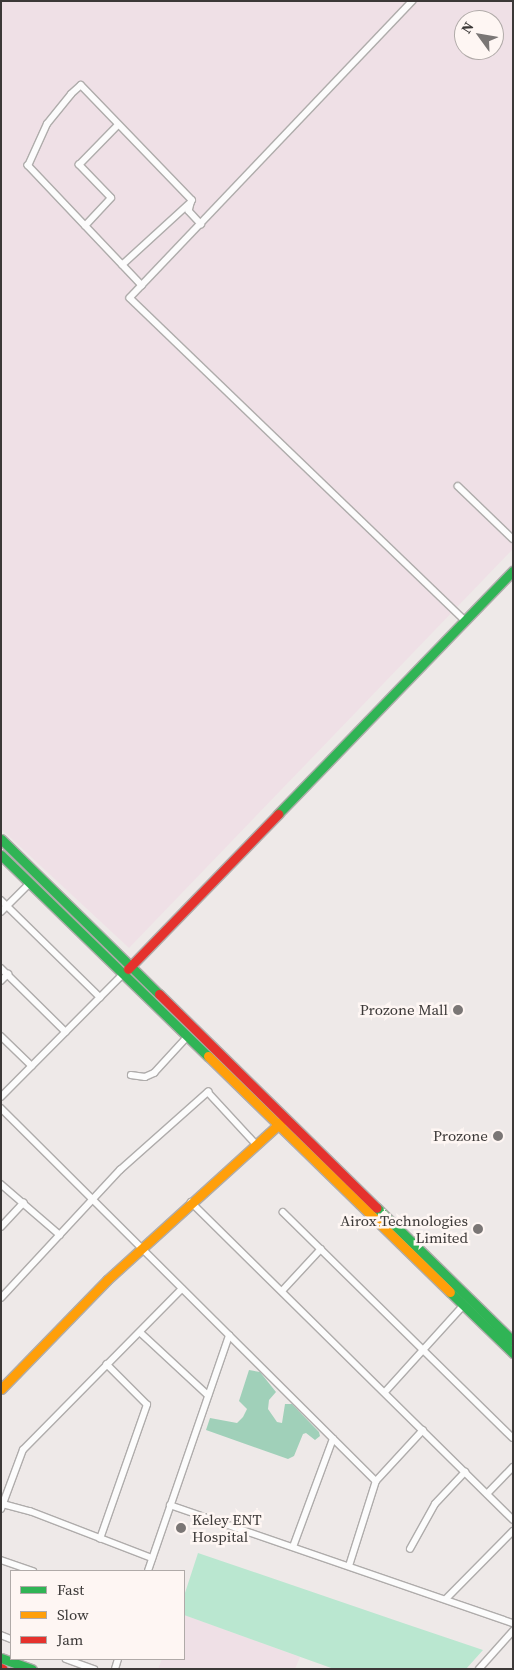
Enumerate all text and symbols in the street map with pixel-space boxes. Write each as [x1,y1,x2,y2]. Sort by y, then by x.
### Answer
north arrow [454,10,504,60]
text: N [456,18,478,37]
place label: Prozone Mall [360,1001,448,1019]
marker: Prozone Mall [452,1004,464,1016]
place label: Prozone [433,1127,488,1145]
marker: Prozone [492,1130,504,1142]
place label: Airox Technologies Limited [340,1211,468,1246]
marker: Airox Technologies Limited [472,1223,484,1235]
place label: Keley ENT Hospital [192,1510,261,1545]
marker: Keley ENT Hospital [174,1521,188,1535]
legend [10,1570,185,1660]
text: Fast [57,1579,84,1600]
text: Slow [57,1604,89,1625]
text: Jam [57,1629,83,1650]

